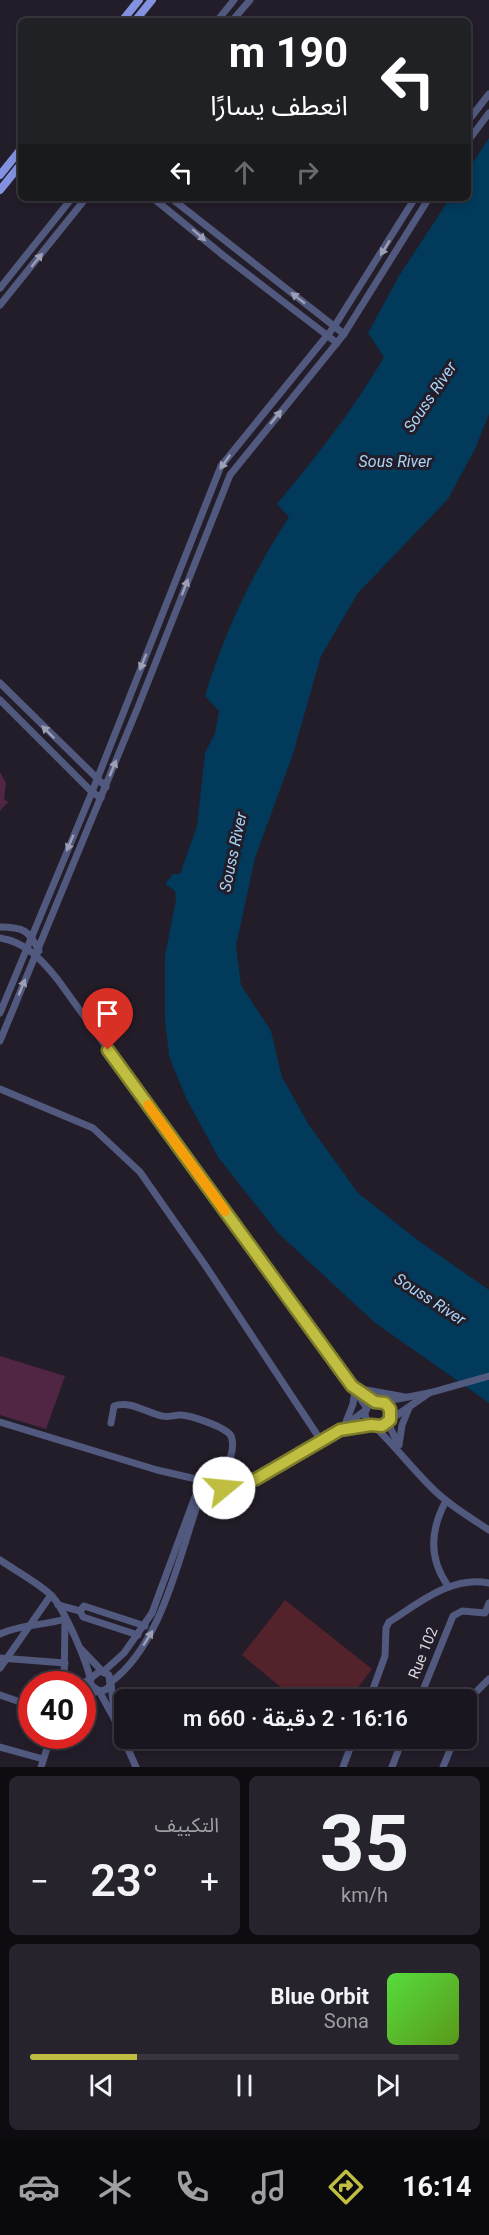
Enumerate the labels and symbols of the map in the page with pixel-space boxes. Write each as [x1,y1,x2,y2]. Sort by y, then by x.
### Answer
one-way arrow [191,228,206,241]
one-way arrow [379,240,390,256]
one-way arrow [30,252,42,267]
one-way arrow [290,293,305,305]
water label: Souss River [400,358,461,436]
one-way arrow [270,409,283,425]
water label: Sous River [359,452,432,471]
one-way arrow [219,454,231,470]
one-way arrow [180,578,190,596]
one-way arrow [137,653,147,671]
one-way arrow [42,725,56,739]
one-way arrow [108,759,118,777]
water label: Souss River [215,810,251,893]
one-way arrow [65,834,75,852]
one-way arrow [18,978,27,996]
pin [82,988,133,1050]
water label: Souss River [391,1269,470,1329]
position arrow [192,1456,256,1520]
street label: Rue 102 [404,1624,442,1682]
one-way arrow [143,1630,154,1646]
speed limit sign: 40 [18,1671,96,1749]

